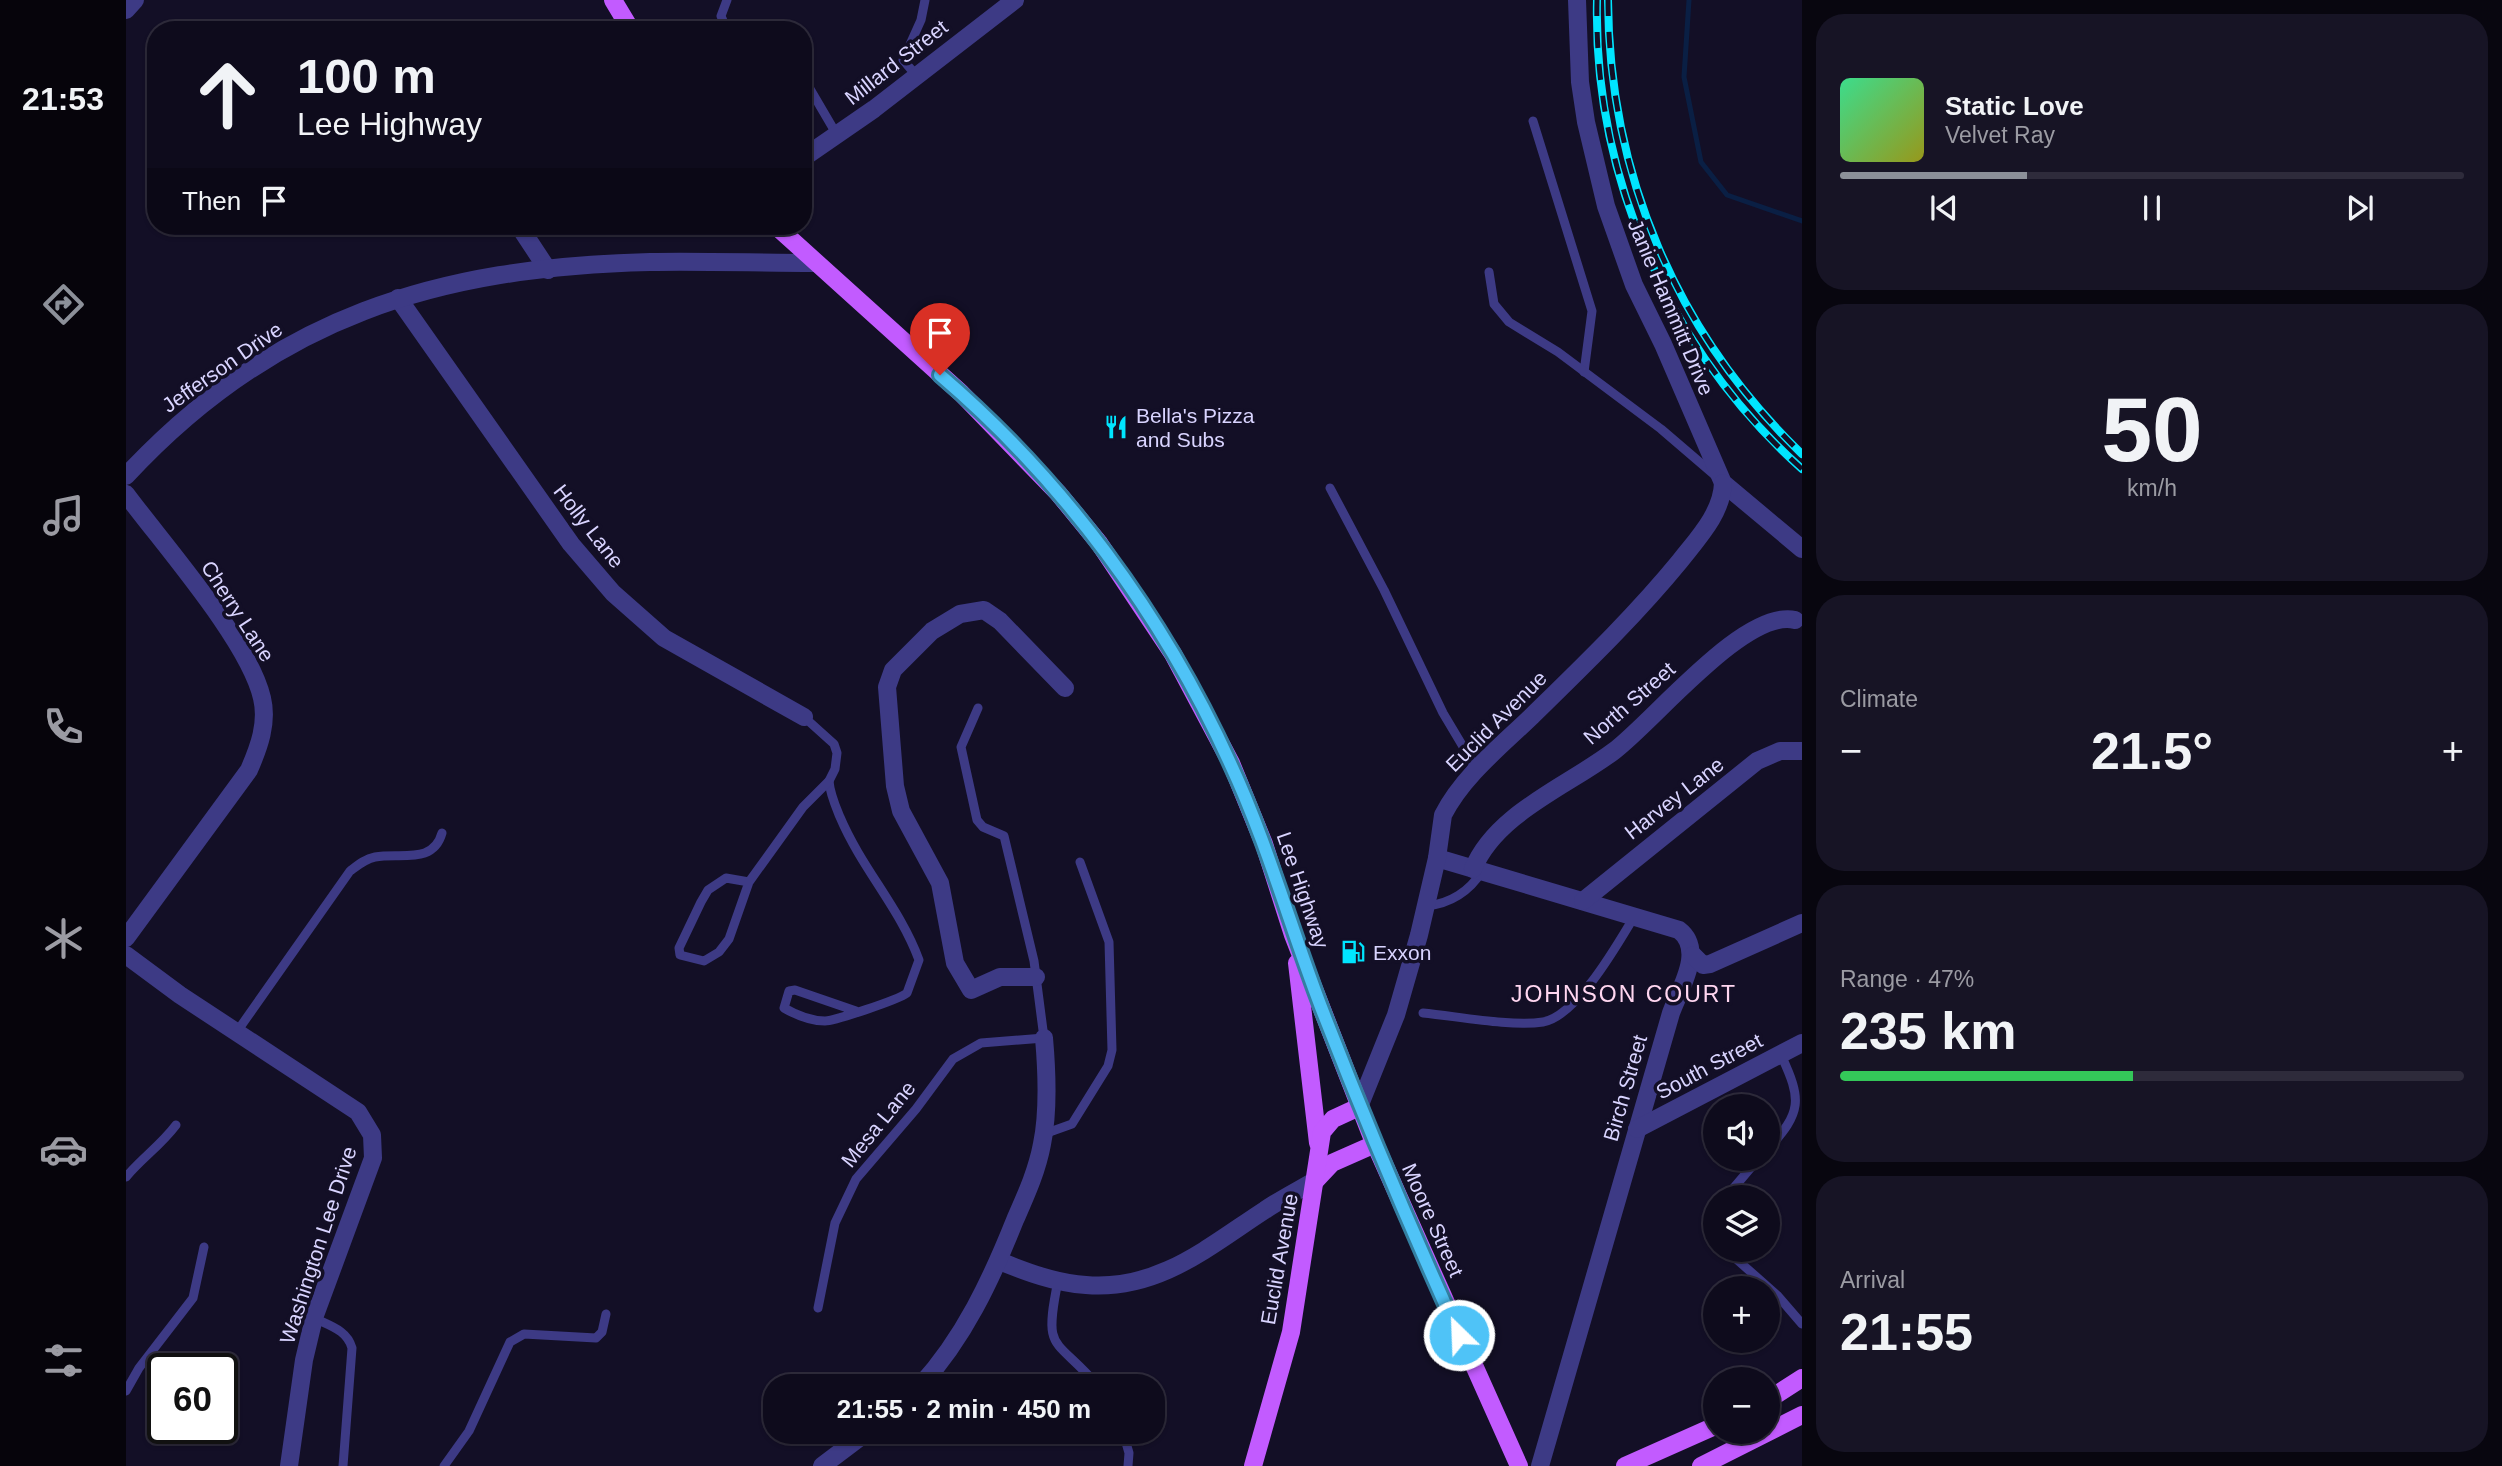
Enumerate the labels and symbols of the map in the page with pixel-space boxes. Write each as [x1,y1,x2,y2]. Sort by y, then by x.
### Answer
street label: Millard Street [840,15,952,109]
street label: Janie Hammitt Drive [1623,215,1719,399]
pin [910,303,970,375]
street label: Jefferson Drive [158,317,286,417]
place label: Bella's Pizza and Subs [1136,404,1255,451]
restaurant icon: Bella's Pizza and Subs [1102,413,1130,441]
street label: Holly Lane [549,480,629,572]
street label: Cherry Lane [197,556,279,666]
street label: North Street [1579,657,1679,749]
street label: Euclid Avenue [1441,666,1551,776]
street label: Harvey Lane [1620,752,1728,844]
street label: Lee Highway [1272,829,1334,952]
fuel station icon: Exxon [1339,938,1367,966]
place label: Exxon [1373,941,1431,964]
district label: JOHNSON COURT [1511,981,1737,1007]
street label: South Street [1652,1028,1766,1104]
street label: Birch Street [1599,1032,1651,1144]
street label: Mesa Lane [836,1076,920,1172]
street label: Washington Lee Drive [275,1144,361,1346]
street label: Moore Street [1398,1160,1468,1280]
street label: Euclid Avenue [1256,1192,1302,1326]
position arrow [1422,1298,1496,1372]
speed limit sign: 60 [147,1353,238,1444]

